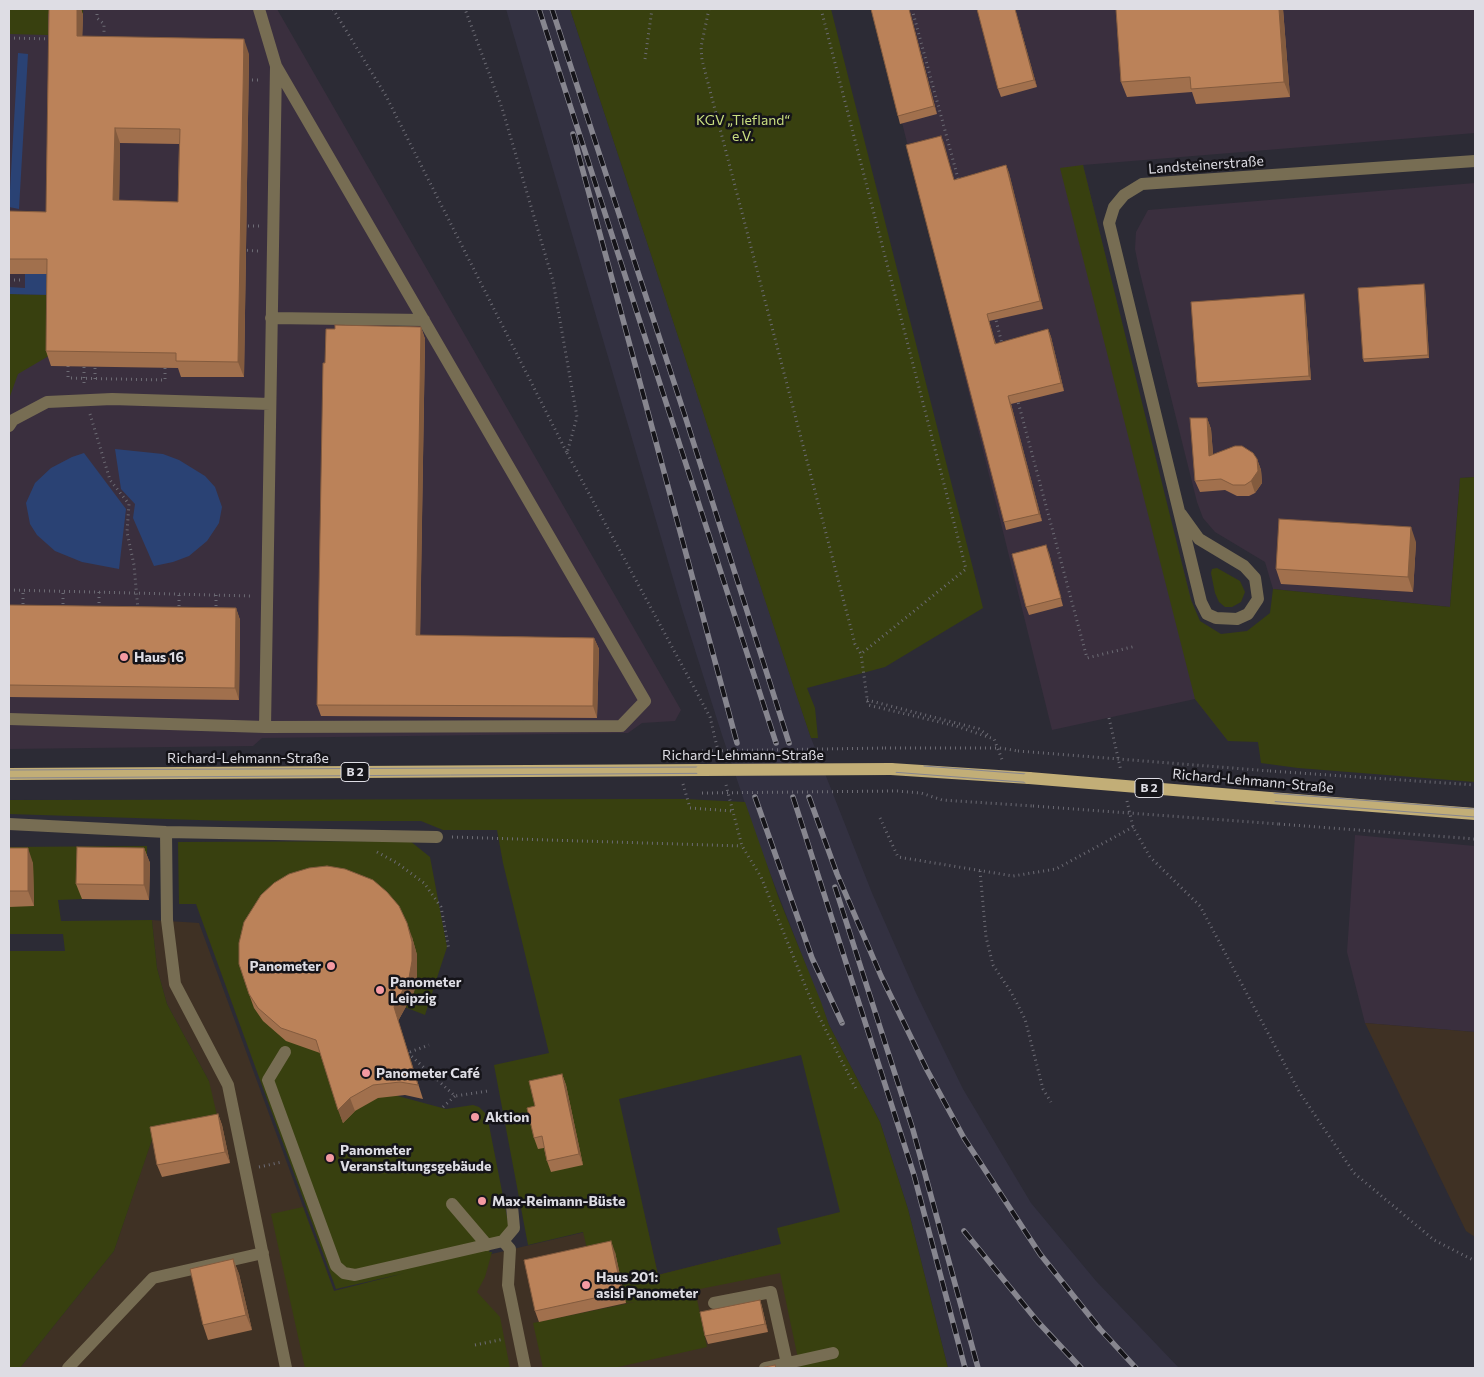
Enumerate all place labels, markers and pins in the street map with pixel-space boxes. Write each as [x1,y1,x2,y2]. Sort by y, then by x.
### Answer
place label: Haus 16 [134,649,184,665]
marker: Haus 16 [118,651,130,663]
place label: Panometer [250,958,321,974]
marker: Panometer [325,960,337,972]
place label: Panometer Leipzig [390,974,461,1006]
marker: Panometer Leipzig [374,984,386,996]
place label: Panometer Café [376,1065,480,1081]
marker: Panometer Café [360,1067,372,1079]
place label: Aktion [485,1109,529,1125]
marker: Aktion [469,1111,481,1123]
place label: Panometer Veranstaltungsgebäude [340,1142,491,1174]
marker: Panometer Veranstaltungsgebäude [324,1152,336,1164]
place label: Max-Reimann-Büste [492,1193,625,1209]
marker: Max-Reimann-Büste [476,1195,488,1207]
place label: Haus 201: asisi Panometer [596,1269,698,1302]
marker: Haus 201: asisi Panometer [580,1279,592,1291]

